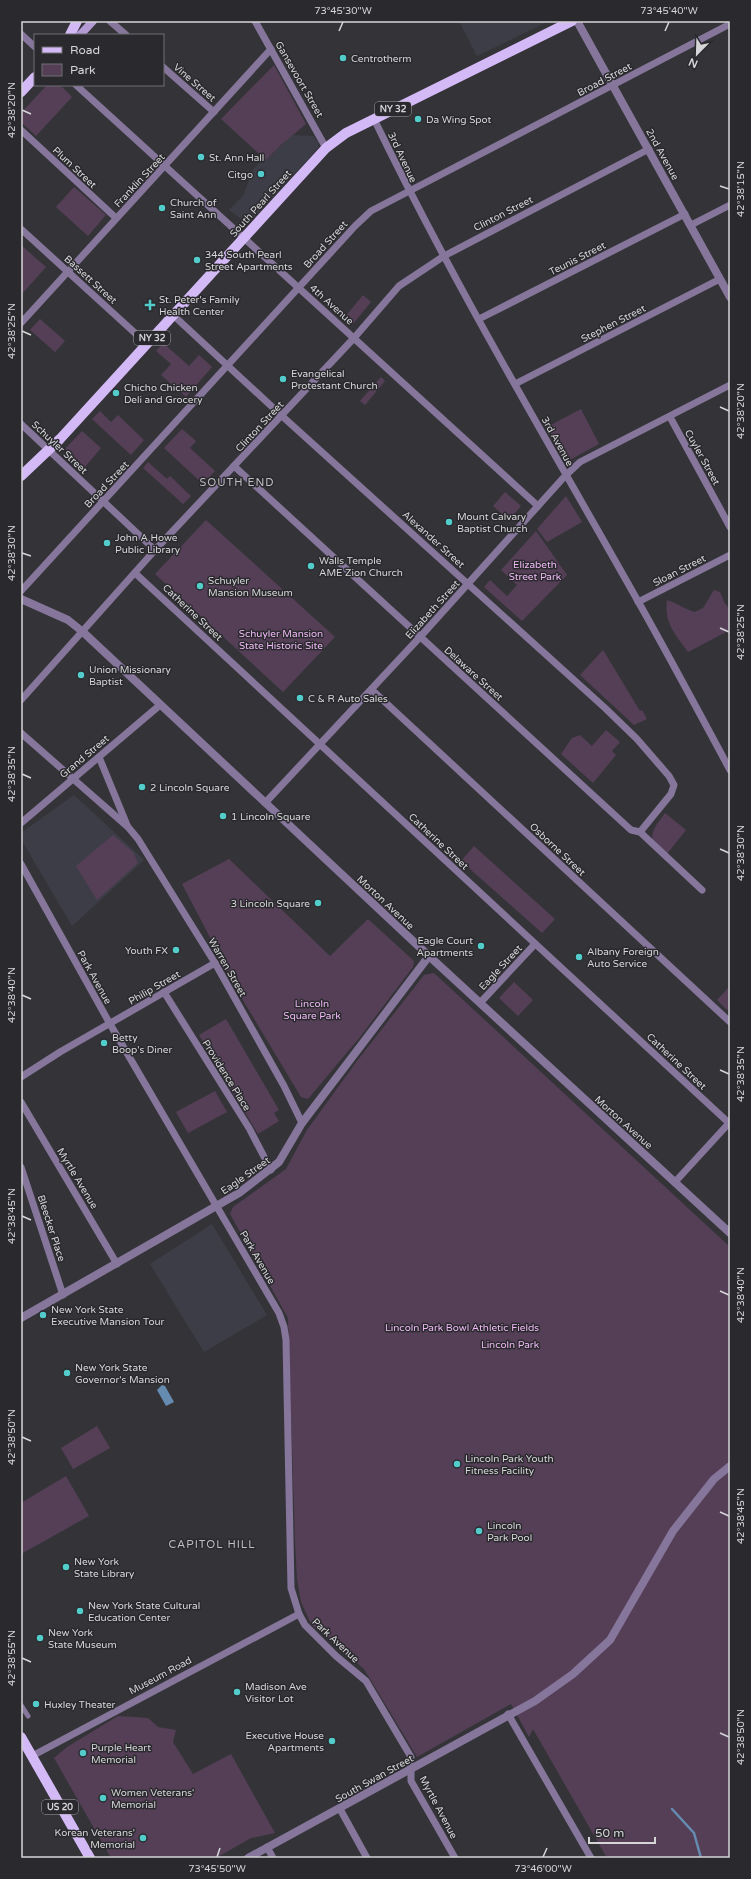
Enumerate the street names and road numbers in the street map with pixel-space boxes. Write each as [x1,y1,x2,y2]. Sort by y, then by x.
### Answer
street label: Gansevoort Street [272,39,326,120]
street label: Broad Street [575,60,634,99]
street label: Vine Street [171,61,218,105]
road number: NY 32 [375,102,411,116]
street label: 2nd Avenue [643,127,681,183]
street label: 3rd Avenue [385,130,419,185]
street label: Plum Street [50,144,99,191]
street label: Franklin Street [112,151,168,210]
street label: South Pearl Street [227,167,294,240]
street label: Clinton Street [472,194,535,234]
street label: Broad Street [301,218,350,271]
street label: Teunis Street [547,239,608,278]
street label: Bassett Street [62,253,119,307]
street label: 4th Avenue [307,282,356,328]
street label: Stephen Street [579,302,648,345]
road number: NY 32 [134,331,170,345]
street label: Clinton Street [233,399,286,455]
street label: 3rd Avenue [539,415,576,469]
street label: Schuyler Street [29,419,90,477]
street label: Cuyler Street [682,428,722,487]
street label: Broad Street [82,459,132,511]
street label: Alexander Street [400,509,467,571]
street label: Sloan Street [651,552,708,589]
street label: Elizabeth Street [403,578,462,642]
street label: Catherine Street [160,582,225,644]
street label: Delaware Street [441,644,505,703]
street label: Grand Street [58,733,112,781]
street label: Catherine Street [406,811,471,873]
street label: Osborne Street [527,821,588,879]
street label: Morton Avenue [354,873,417,932]
street label: Warren Street [205,936,249,999]
street label: Eagle Street [477,942,525,993]
street label: Park Avenue [74,948,114,1007]
street label: Philip Street [127,968,183,1007]
street label: Catherine Street [644,1031,709,1093]
street label: Providence Place [199,1038,253,1114]
street label: Morton Avenue [592,1094,655,1152]
street label: Myrtle Avenue [54,1146,100,1212]
street label: Eagle Street [219,1154,273,1197]
street label: Bleecker Place [35,1194,68,1263]
street label: Park Avenue [237,1229,277,1287]
street label: Park Avenue [309,1616,362,1666]
street label: Museum Road [127,1654,194,1697]
street label: South Swan Street [333,1752,416,1805]
street label: Myrtle Avenue [417,1774,460,1841]
road number: US 20 [42,1800,78,1814]

